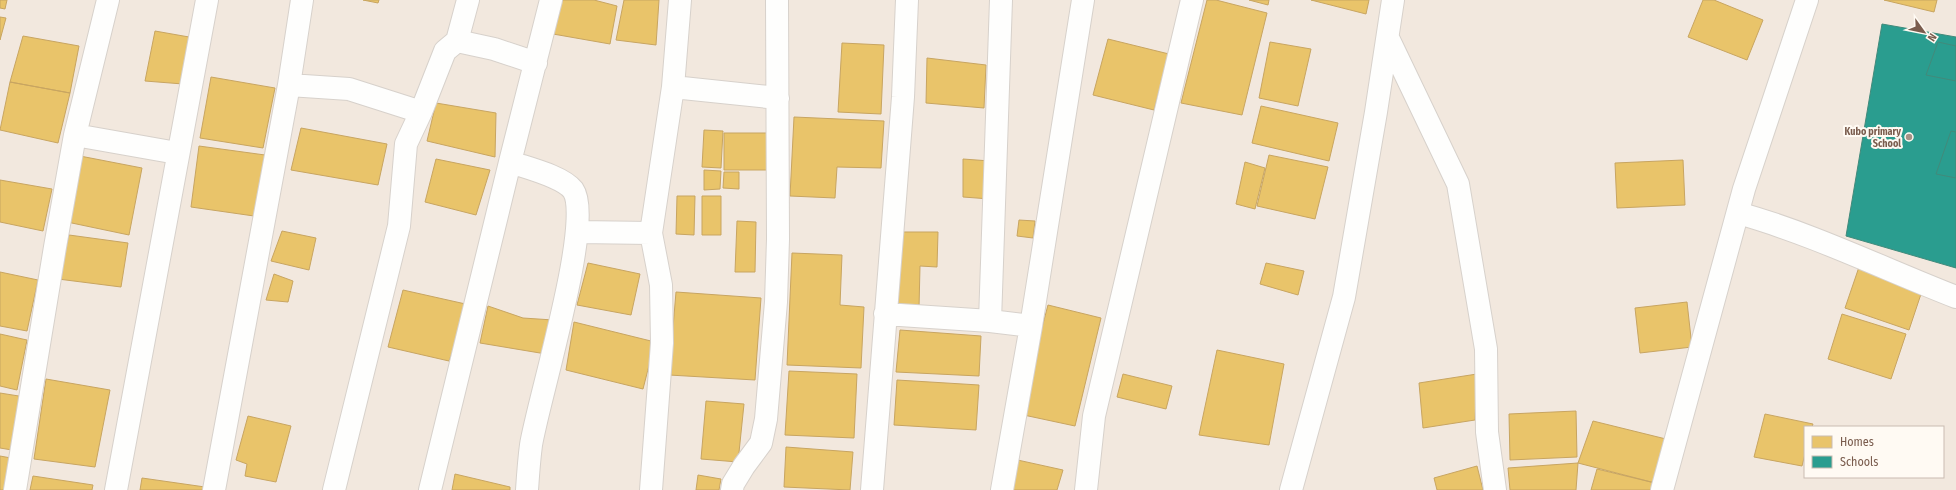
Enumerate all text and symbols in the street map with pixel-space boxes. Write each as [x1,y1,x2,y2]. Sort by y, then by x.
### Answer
north arrow [1904,12,1944,52]
text: N [1925,31,1939,43]
place label: Kubo primary School [1845,126,1901,150]
marker: Kubo primary School [1904,132,1914,142]
legend [1804,426,1944,478]
text: Homes [1840,435,1874,449]
text: Schools [1840,455,1878,469]

